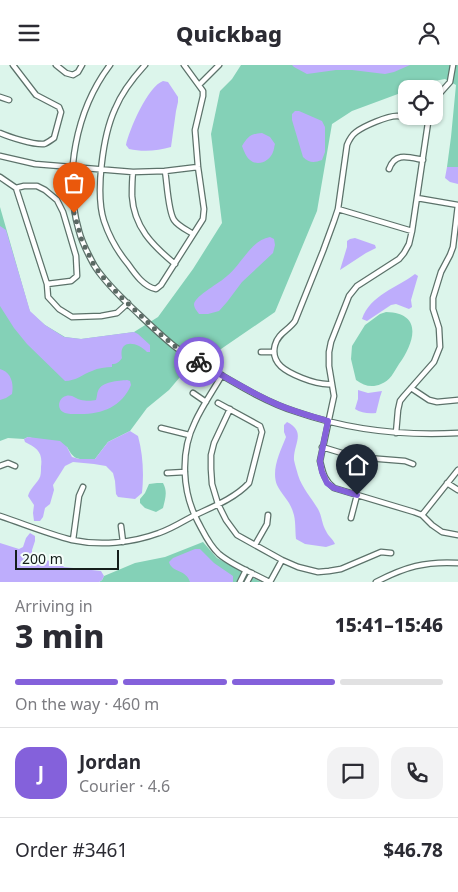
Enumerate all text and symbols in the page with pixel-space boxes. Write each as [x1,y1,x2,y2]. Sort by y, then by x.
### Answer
text: Quickbag [176,18,282,48]
icon: menu [15,19,43,47]
icon: person [415,19,443,47]
map controls [398,80,443,125]
button: locate [398,80,443,125]
pin [53,162,95,213]
icon: bag [60,169,88,197]
courier [174,337,224,387]
icon: bike [185,348,213,376]
pin [336,444,378,495]
icon: home [343,451,371,479]
scale bar [15,547,119,570]
text: 200 m [22,549,63,568]
text: Arriving in [15,595,93,617]
text: 15:41–15:46 [335,612,443,638]
text: 3 min [15,614,104,657]
text: On the way · 460 m [15,693,159,715]
button: chat [327,747,379,799]
button: phone [391,747,443,799]
text: Jordan [79,749,141,775]
text: J [38,760,44,786]
text: Courier · 4.6 [79,775,170,797]
text: Order #3461 [15,837,128,863]
text: $46.78 [383,837,443,863]

